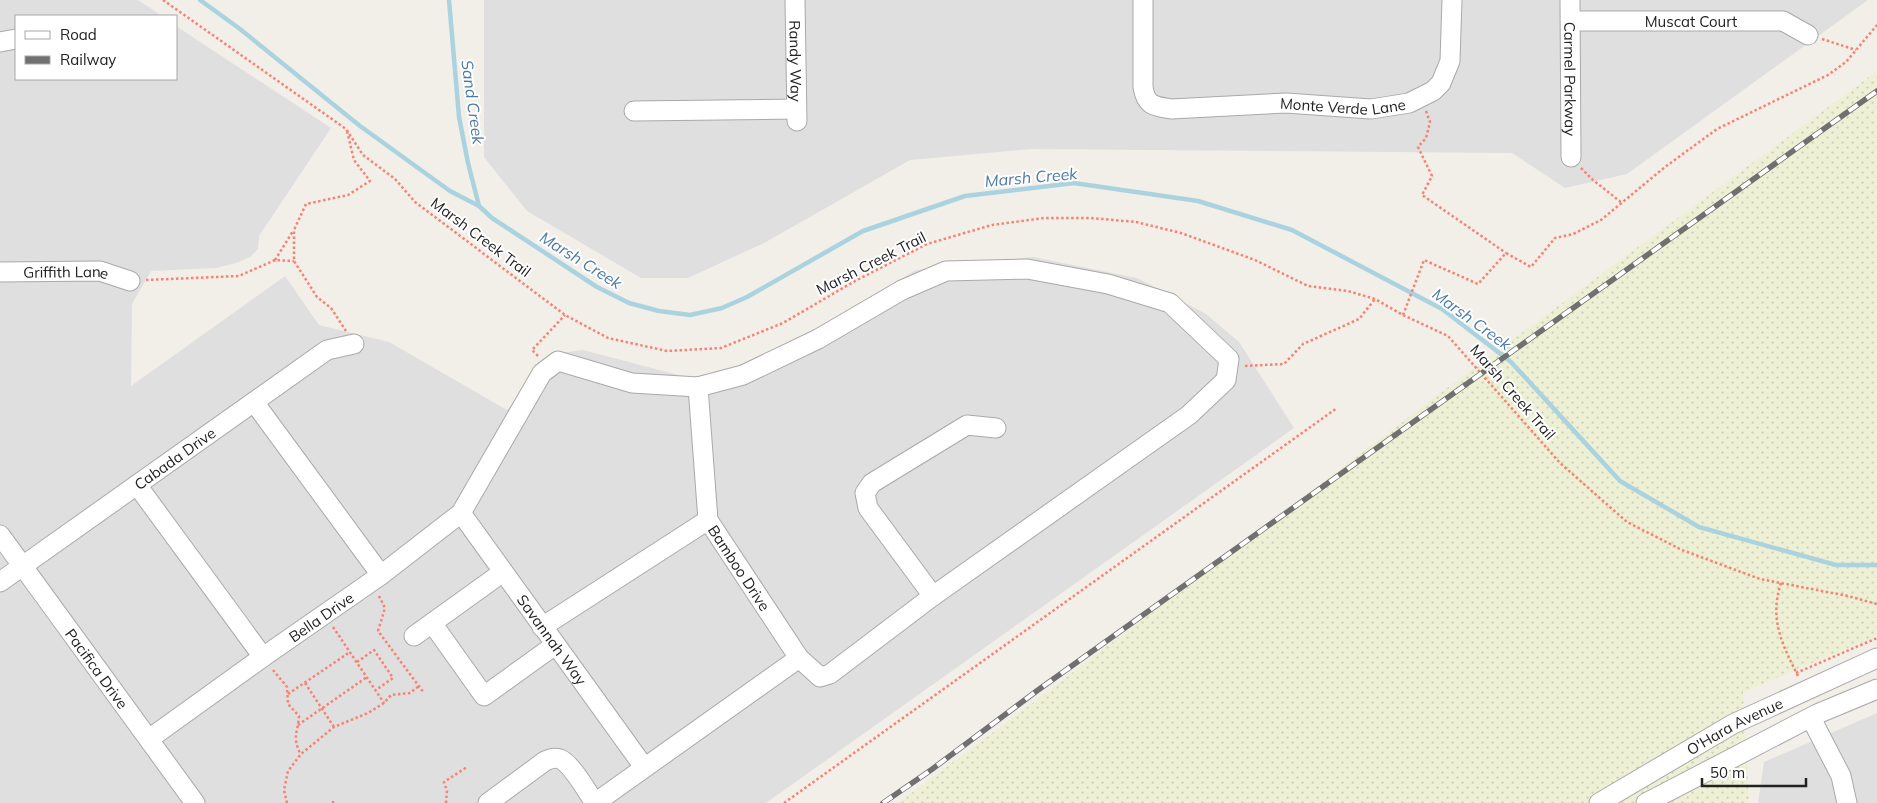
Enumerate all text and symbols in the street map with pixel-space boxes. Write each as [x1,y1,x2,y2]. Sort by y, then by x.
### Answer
street label: Muscat Court [1645,12,1737,31]
legend [15,15,178,80]
street label: Randy Way [786,20,806,102]
street label: Carmel Parkway [1561,22,1580,136]
text: Road [60,25,97,44]
text: Railway [60,50,116,69]
water label: Sand Creek [457,59,489,146]
street label: Monte Verde Lane [1280,93,1407,119]
water label: Marsh Creek [984,163,1079,191]
street label: Marsh Creek Trail [427,193,535,281]
water label: Marsh Creek [536,227,626,293]
street label: Marsh Creek Trail [813,227,929,299]
street label: Griffith Lane [23,261,111,283]
water label: Marsh Creek [1429,284,1516,355]
street label: Marsh Creek Trail [1466,340,1560,444]
street label: Cabada Drive [130,423,219,493]
street label: Bamboo Drive [704,521,775,614]
street label: Bella Drive [285,588,357,646]
street label: Savannah Way [513,591,591,689]
street label: Pacifica Drive [62,625,133,712]
street label: O'Hara Avenue [1683,693,1786,759]
scale bar [1702,756,1806,788]
text: 50 m [1710,763,1745,782]

